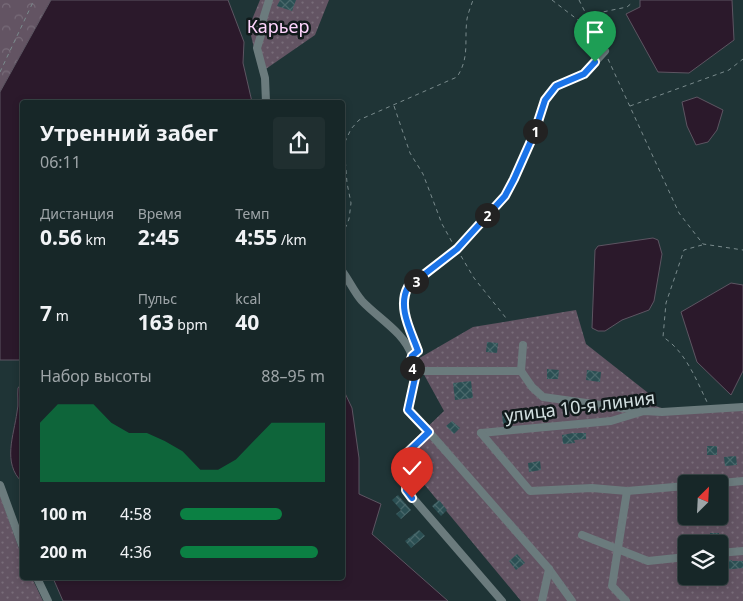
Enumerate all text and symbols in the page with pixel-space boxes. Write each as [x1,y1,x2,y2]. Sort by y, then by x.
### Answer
pin [574,11,616,62]
park label: Карьер [247,14,309,38]
icon: arrive [581,18,609,46]
text: Утренний забег [40,117,218,147]
button: share [273,117,325,169]
pin: 1 [522,118,548,144]
text: 1 [531,122,540,141]
text: 06:11 [40,151,81,173]
pin: 2 [474,202,500,228]
text: Дистанция [40,204,114,223]
text: Время [138,204,182,223]
text: Темп [235,204,270,223]
text: 2 [483,206,492,225]
text: 0.56 [40,223,82,251]
text: 2:45 [138,223,180,251]
text: 4:55 [235,223,277,251]
text: km [82,230,106,249]
text: /km [277,230,307,249]
pin: 3 [404,268,428,294]
text: 3 [412,272,421,291]
text: Пульс [138,289,177,308]
text: kcal [235,289,261,308]
text: 7 [40,299,52,327]
text: m [52,306,69,325]
text: 163 [138,308,174,336]
text: 40 [235,308,259,336]
text: bpm [174,315,208,334]
pin: 4 [400,356,424,380]
text: 4 [408,359,417,378]
text: Набор высоты [40,365,152,387]
text: 88–95 m [261,365,325,387]
street label: улица 10-я линия [503,385,657,427]
pin [391,447,433,498]
icon: check [398,454,426,482]
north arrow [678,475,728,525]
map controls [678,475,728,585]
text: 100 m [40,503,87,525]
text: 4:58 [120,503,152,525]
button: layers [678,535,728,585]
text: 200 m [40,541,87,563]
text: 4:36 [120,541,152,563]

